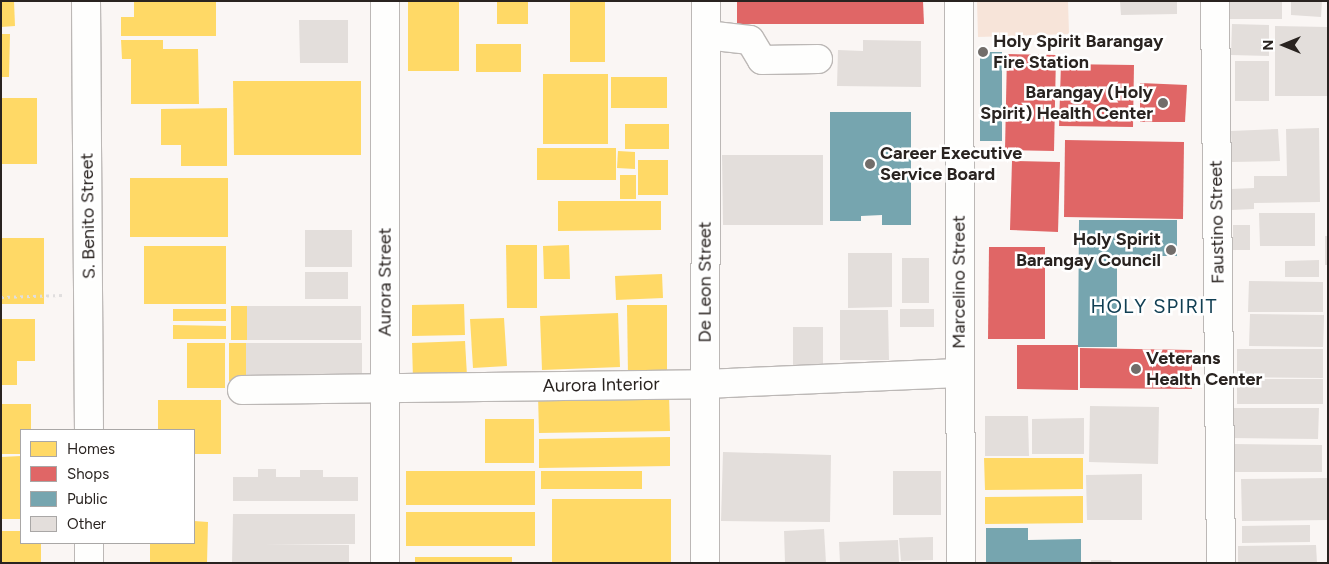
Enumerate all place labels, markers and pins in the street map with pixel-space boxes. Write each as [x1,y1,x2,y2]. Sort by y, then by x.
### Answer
place label: Holy Spirit Barangay Fire Station [993,31,1163,74]
marker: Holy Spirit Barangay Fire Station [977,46,989,58]
place label: Barangay (Holy Spirit) Health Center [980,82,1153,125]
marker: Barangay (Holy Spirit) Health Center [1157,97,1169,109]
place label: Career Executive Service Board [880,143,1022,186]
marker: Career Executive Service Board [864,158,876,170]
place label: Holy Spirit Barangay Council [1016,229,1161,272]
marker: Holy Spirit Barangay Council [1165,244,1177,256]
place label: Veterans Health Center [1146,348,1262,390]
marker: Veterans Health Center [1130,363,1142,375]

